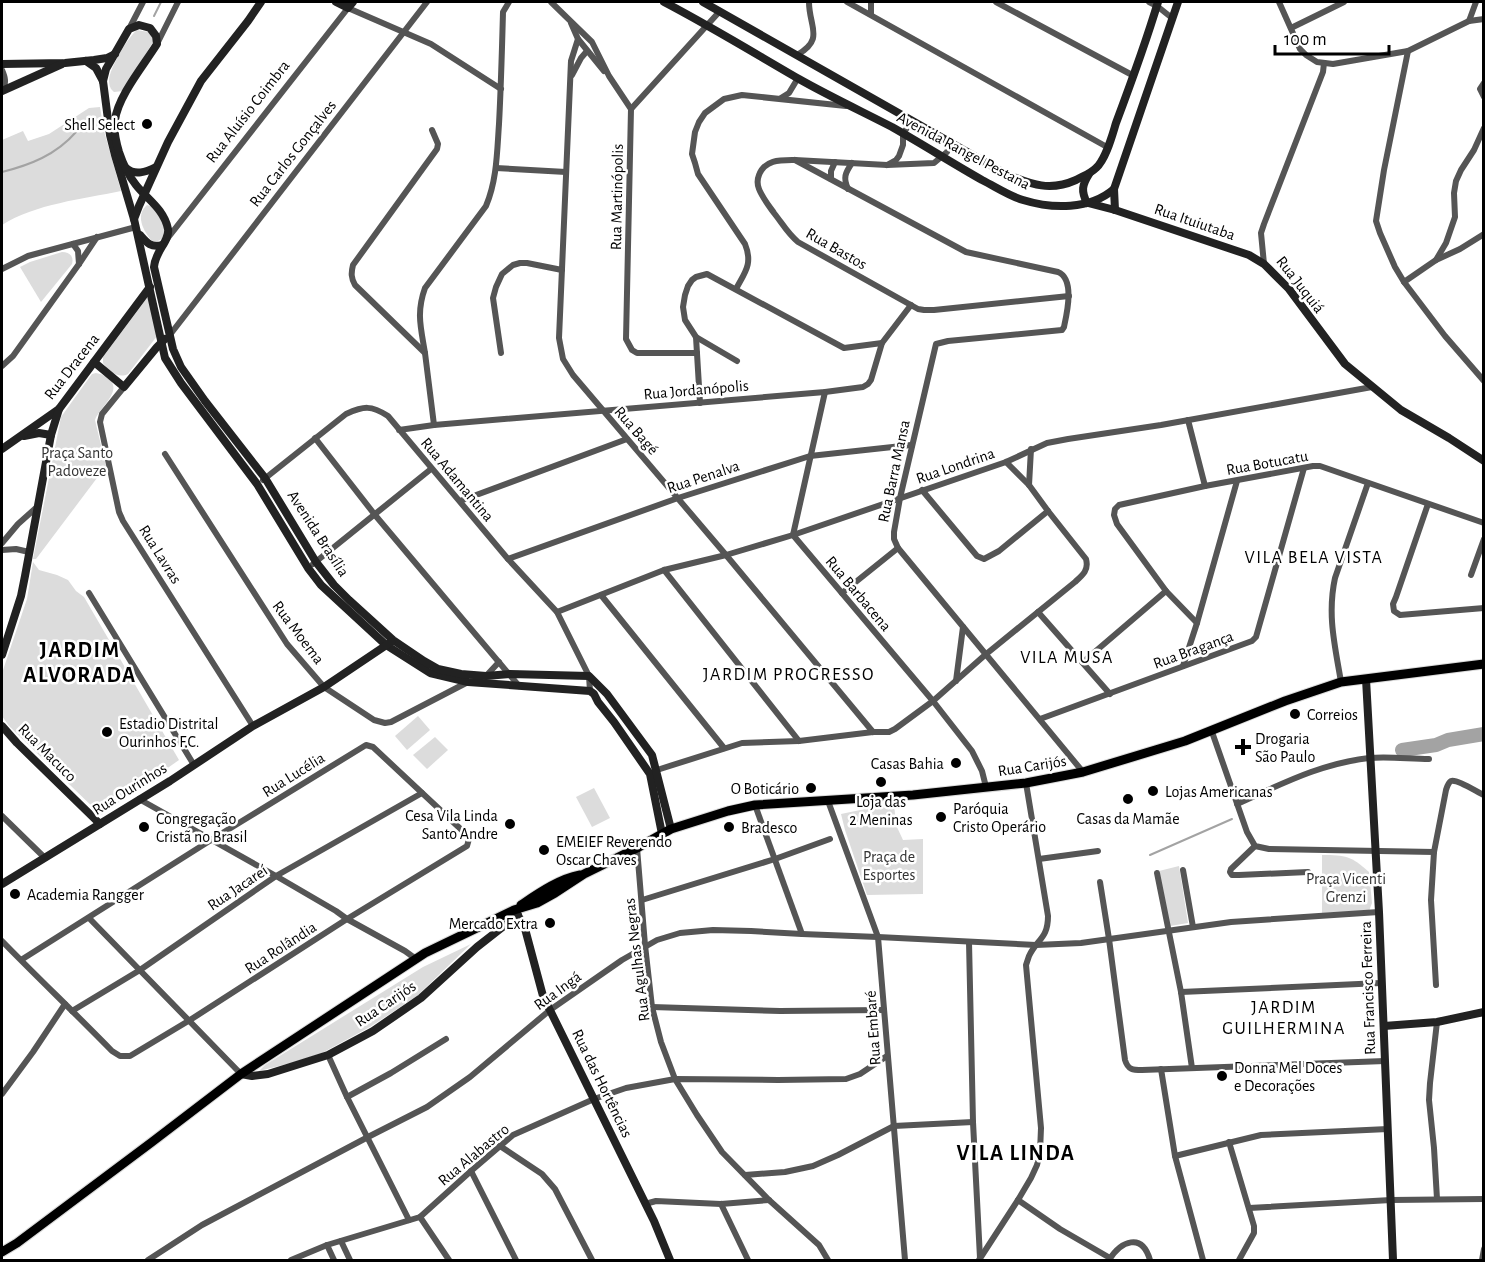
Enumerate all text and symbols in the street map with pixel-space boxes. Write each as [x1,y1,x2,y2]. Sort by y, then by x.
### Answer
scale bar [1275,18,1389,56]
text: 100 m [1284,31,1327,49]
street label: Rua Aluísio Coimbra [203,57,293,166]
street label: Rua Carlos Gonçalves [246,97,339,210]
street label: Avenida Rangel Pestana [894,109,1033,193]
place label: Shell Select [64,117,135,133]
marker: Shell Select [140,117,154,131]
street label: Rua Martinópolis [608,144,626,250]
street label: Rua Ituiutaba [1152,201,1237,243]
street label: Rua Bastos [803,225,870,273]
street label: Rua Juquiá [1273,253,1327,316]
street label: Rua Dracena [41,331,102,403]
street label: Rua Jordanópolis [643,377,749,403]
street label: Rua Bagé [611,404,661,458]
street label: Rua Barra Mansa [875,419,913,524]
street label: Rua Adamantina [418,435,497,525]
park label: Praça Santo Padoveze [41,445,113,479]
street label: Rua Londrina [914,445,997,487]
street label: Rua Botucatu [1225,448,1309,478]
street label: Rua Penalva [665,458,742,496]
street label: Avenida Brasília [284,488,352,579]
street label: Rua Lavras [136,522,184,587]
district label: VILA BELA VISTA [1245,549,1383,567]
street label: Rua Barbacena [822,553,894,634]
street label: Rua Moema [269,598,327,667]
street label: Rua Bragança [1151,628,1236,672]
district label: JARDIM ALVORADA [23,639,137,686]
district label: VILA MUSA [1020,649,1114,667]
district label: JARDIM PROGRESSO [703,666,875,684]
marker: Correios [1288,707,1302,721]
place label: Correios [1307,707,1358,723]
place label: Estadio Distrital Ourinhos F.C. [119,716,219,750]
street label: Rua Macuco [15,721,80,785]
marker: Estadio Distrital Ourinhos F.C. [100,725,114,739]
place label: Drogaria São Paulo [1255,731,1316,765]
marker: Drogaria São Paulo [1236,740,1250,754]
street label: Rua Lucélia [259,749,328,800]
street label: Rua Carijós [997,753,1068,780]
place label: Casas Bahia [871,756,944,772]
marker: Casas Bahia [949,756,963,770]
street label: Rua Ourinhos [90,760,170,818]
marker: Loja das 2 Meninas [874,775,888,789]
place label: O Boticário [731,781,799,797]
marker: O Boticário [804,781,818,795]
marker: Lojas Americanas [1146,784,1160,798]
place label: Lojas Americanas [1165,784,1273,801]
marker: Casas da Mamãe [1121,792,1135,806]
place label: Loja das 2 Meninas [849,794,913,828]
place label: Paróquia Cristo Operário [953,801,1046,835]
place label: Cesa Vila Linda Santo Andre [405,808,498,842]
marker: Paróquia Cristo Operário [934,810,948,824]
place label: Congregação Cristã no Brasil [156,811,247,845]
place label: Casas da Mamãe [1076,811,1180,827]
marker: Cesa Vila Linda Santo Andre [503,817,517,831]
marker: Congregação Cristã no Brasil [137,820,151,834]
marker: Bradesco [722,820,736,834]
place label: Bradesco [741,820,798,836]
place label: EMEIEF Reverendo Oscar Chaves [556,834,672,868]
marker: EMEIEF Reverendo Oscar Chaves [537,843,551,857]
park label: Praça de Esportes [863,849,915,883]
street label: Rua Jacareí [205,862,270,914]
park label: Praça Vicenti Grenzi [1306,871,1386,905]
marker: Academia Rangger [8,887,22,901]
place label: Academia Rangger [27,887,145,903]
street label: Rua Agulhas Negras [621,897,652,1022]
place label: Mercado Extra [449,916,538,932]
marker: Mercado Extra [543,916,557,930]
street label: Rua Rolândia [242,919,319,977]
street label: Rua Francisco Ferreira [1358,921,1378,1055]
street label: Rua Ingá [531,968,584,1013]
street label: Rua Carijós [352,978,419,1031]
street label: Rua Embaré [862,990,884,1066]
district label: JARDIM GUILHERMINA [1222,999,1346,1038]
street label: Rua das Hortências [569,1027,635,1140]
place label: Donna Mel Doces e Decorações [1234,1060,1342,1094]
marker: Donna Mel Doces e Decorações [1215,1069,1229,1083]
street label: Rua Alabastro [435,1121,512,1189]
district label: VILA LINDA [957,1142,1076,1164]

